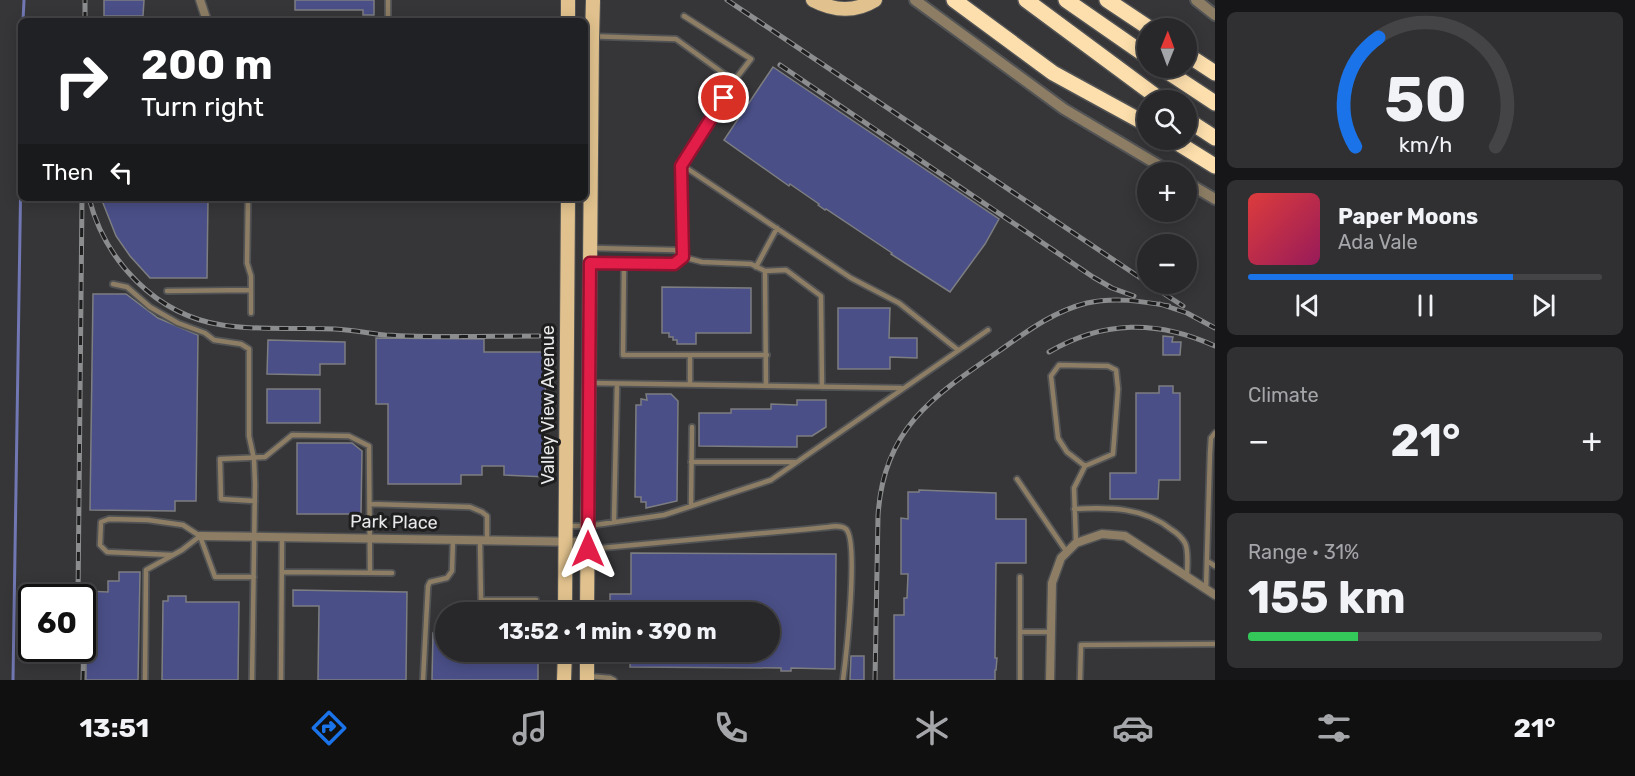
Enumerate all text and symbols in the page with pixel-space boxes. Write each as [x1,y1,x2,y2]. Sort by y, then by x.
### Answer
north arrow [1137,18,1197,78]
map controls [1137,18,1197,294]
text: 200 m [141,40,273,90]
icon: right [42,42,120,120]
text: 50 [1384,63,1466,137]
pin [698,72,749,123]
icon: arrive [707,81,740,114]
button: search [1137,90,1197,150]
text: Turn right [141,91,264,123]
text: km/h [1398,132,1452,157]
icon: left [105,156,138,189]
text: Then [42,159,93,186]
button: + [1137,162,1197,222]
text: Paper Moons [1338,203,1478,230]
text: Ada Vale [1338,230,1418,254]
button: − [1137,234,1197,294]
icon: previous [1291,289,1324,322]
icon: pause [1409,289,1442,322]
icon: next [1527,289,1560,322]
street label: Valley View Avenue [537,325,559,485]
text: Climate [1248,383,1319,407]
text: 21° [1390,414,1461,467]
text: − [1248,421,1269,460]
text: + [1581,421,1602,460]
street label: Park Place [350,510,438,534]
position arrow [556,517,620,581]
text: Range · 31% [1248,540,1359,564]
text: 155 km [1248,571,1406,624]
speed limit sign: 60 [18,584,96,662]
text: 13:52 · 1 min · 390 m [498,618,717,645]
icon: directions [308,707,350,749]
icon: music [509,707,551,749]
icon: phone [710,707,752,749]
icon: climate [911,707,953,749]
icon: car [1112,707,1154,749]
icon: filters [1313,707,1355,749]
text: 13:51 [79,712,149,744]
text: 21° [1513,712,1556,744]

